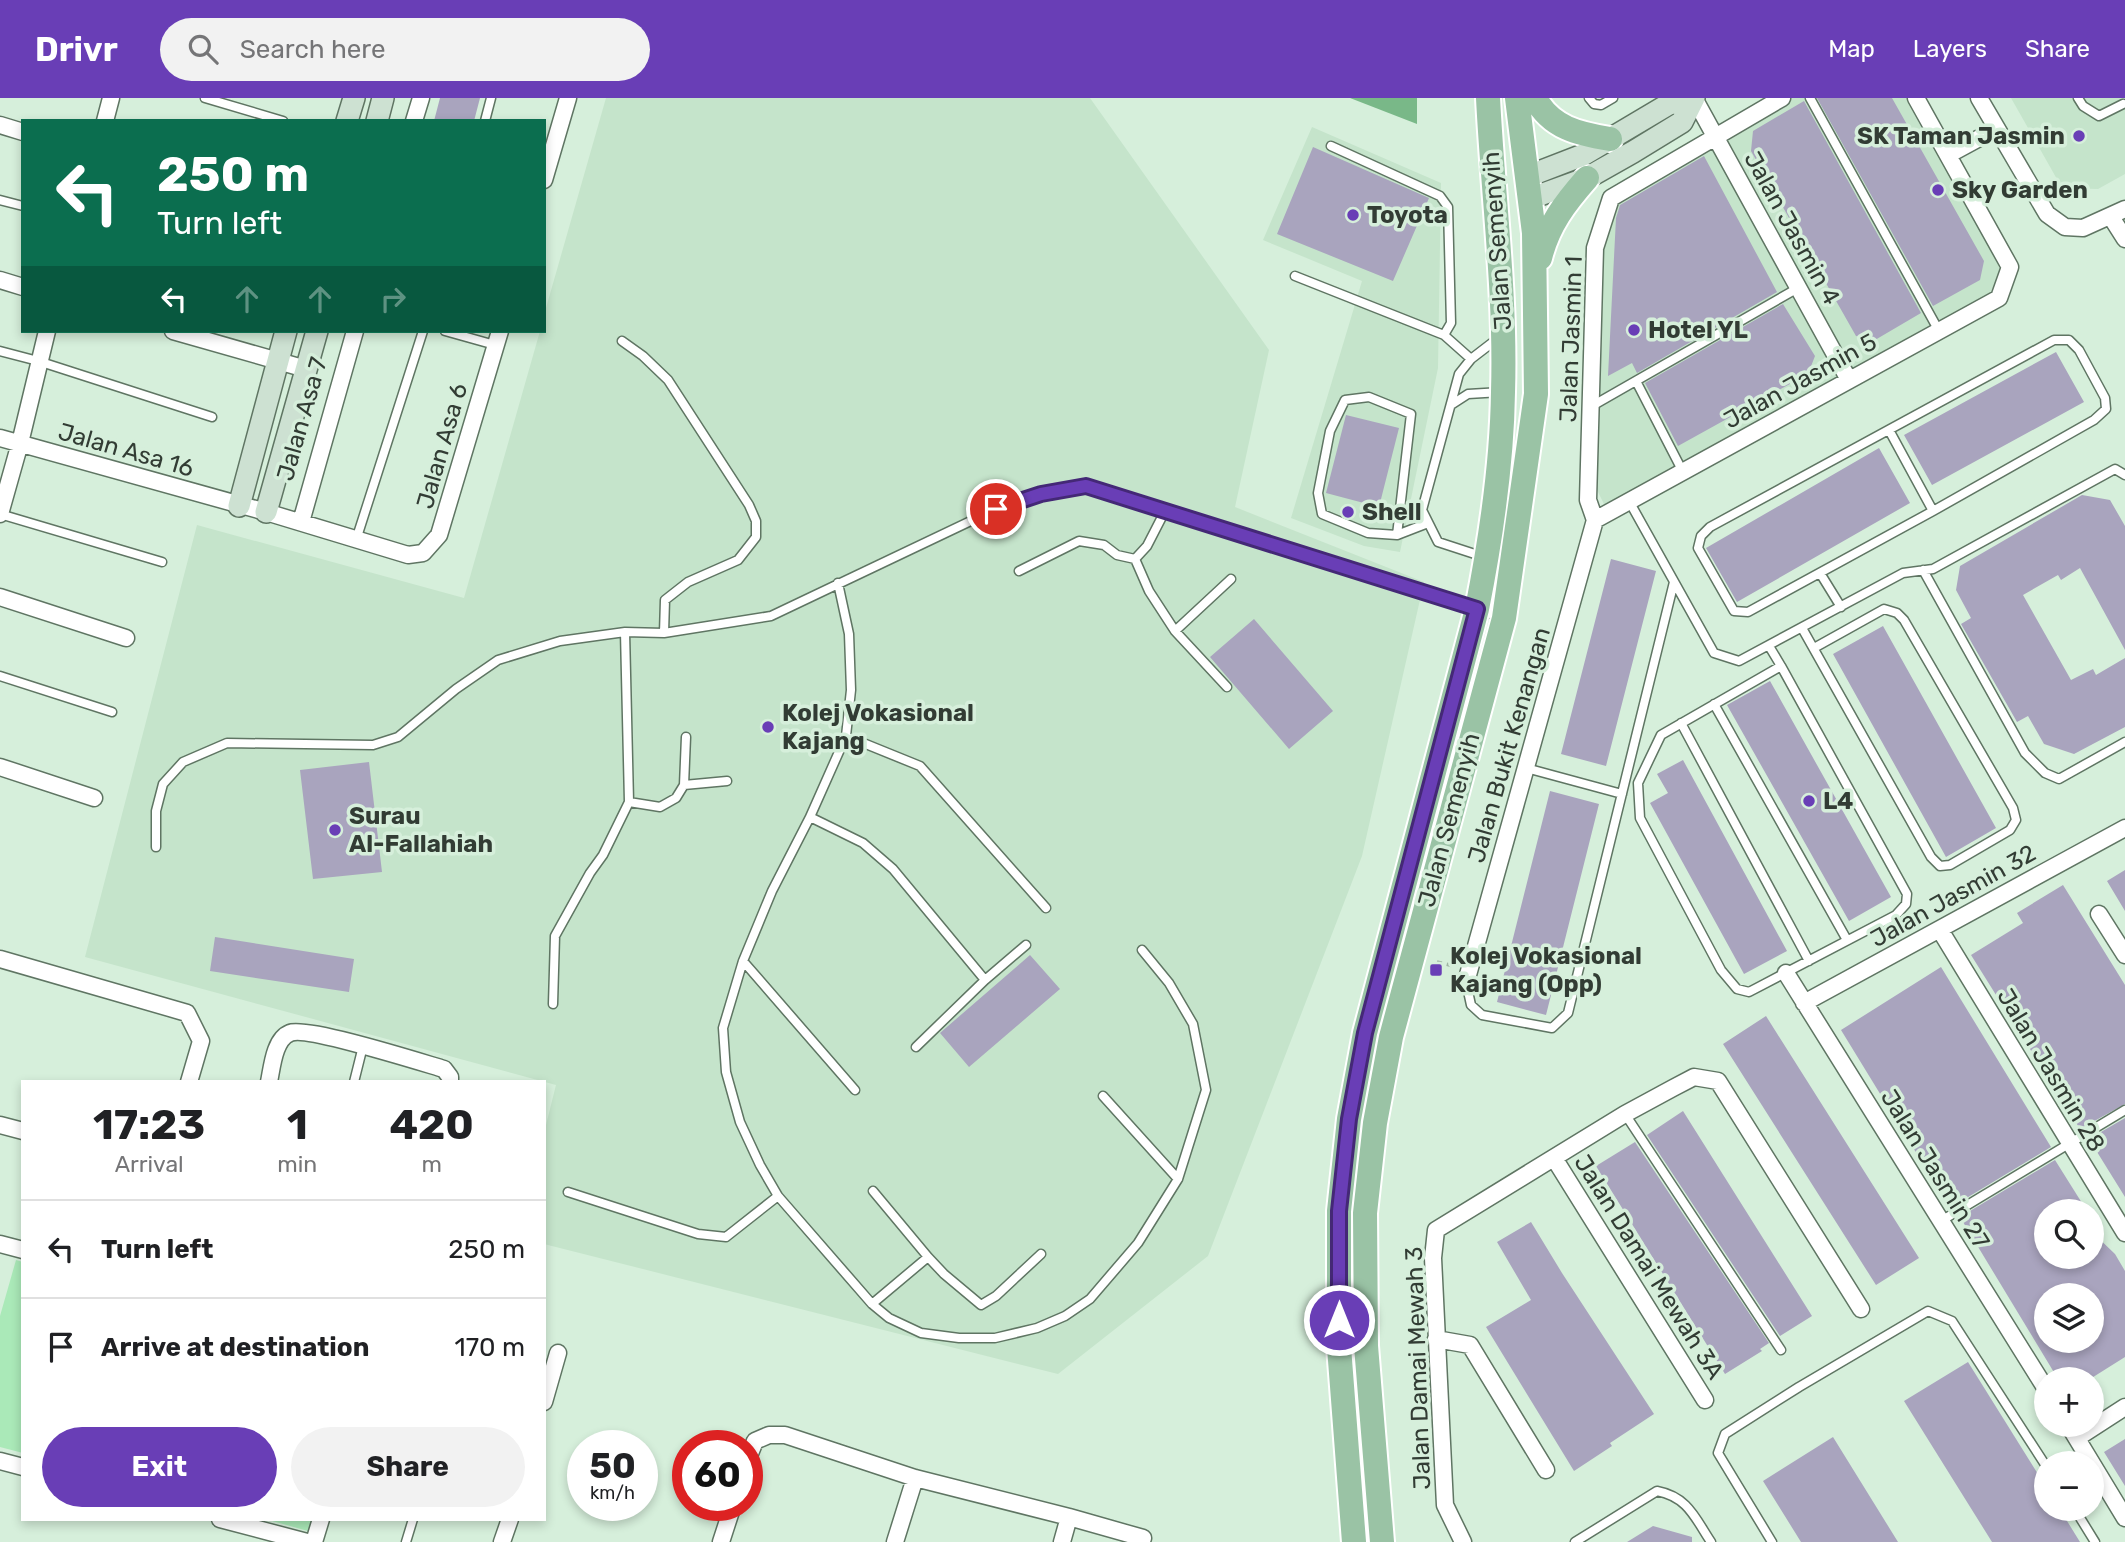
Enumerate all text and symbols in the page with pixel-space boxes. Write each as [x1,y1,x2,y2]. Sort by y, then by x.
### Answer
search box [160,18,650,81]
text: Drivr [35,30,118,69]
icon: search [184,30,222,68]
text: Search here [240,34,386,65]
text: Map [1828,35,1875,63]
text: Layers [1913,35,1987,63]
text: Share [2025,35,2090,63]
place label: SK Taman Jasmin [1857,122,2065,150]
marker: SK Taman Jasmin [2071,128,2087,144]
text: 250 m [157,145,309,203]
street label: Jalan Jasmin 4 [1738,146,1846,310]
icon: left [42,147,133,238]
street label: Jalan Semenyih [1477,151,1517,331]
place label: Sky Garden [1952,176,2088,204]
marker: Sky Garden [1930,182,1946,198]
place label: Toyota [1367,201,1448,229]
text: Turn left [157,204,282,242]
marker: Toyota [1345,207,1361,223]
street label: Jalan Jasmin 1 [1554,255,1588,423]
icon: left [155,280,193,318]
icon: ahead [228,280,266,318]
icon: ahead [301,280,339,318]
icon: right [374,280,412,318]
place label: Hotel YL [1648,316,1748,344]
marker: Hotel YL [1626,322,1642,338]
street label: Jalan Jasmin 5 [1719,327,1881,435]
street label: Jalan Asa 7 [271,354,333,484]
street label: Jalan Asa 6 [411,380,473,512]
street label: Jalan Asa 16 [55,417,197,483]
pin [966,479,1026,539]
icon: arrive [977,490,1015,528]
place label: Shell [1362,498,1422,526]
marker: Shell [1340,504,1356,520]
street label: Jalan Bukit Kenangan [1462,624,1556,866]
place label: Kolej Vokasional Kajang [782,699,974,755]
marker: Kolej Vokasional Kajang [760,719,776,735]
street label: Jalan Semenyih [1412,730,1486,910]
place label: L4 [1823,787,1854,815]
marker: L4 [1801,793,1817,809]
place label: Surau Al-Fallahiah [349,802,493,858]
marker: Surau Al-Fallahiah [327,822,343,838]
street label: Jalan Jasmin 32 [1866,839,2040,953]
place label: Kolej Vokasional Kajang (Opp) [1450,942,1642,998]
marker: Kolej Vokasional Kajang (Opp) [1428,962,1444,978]
street label: Jalan Jasmin 28 [1991,983,2111,1157]
street label: Jalan Jasmin 27 [1875,1084,1995,1254]
text: 17:23 [93,1100,205,1150]
text: 1 [287,1100,308,1150]
text: 420 [389,1100,474,1150]
text: Arrival [115,1150,184,1178]
text: min [277,1150,317,1178]
text: m [421,1150,442,1178]
street label: Jalan Damai Mewah 3A [1568,1150,1730,1384]
map controls [2034,1199,2104,1521]
button: search [2034,1199,2104,1269]
icon: left [42,1230,80,1268]
text: Turn left [101,1234,213,1265]
text: 250 m [448,1234,525,1265]
street label: Jalan Damai Mewah 3 [1400,1246,1436,1490]
position arrow [1302,1283,1376,1357]
button: layers [2034,1283,2104,1353]
icon: arrive [42,1328,80,1366]
text: Arrive at destination [101,1332,369,1363]
text: 170 m [455,1332,525,1363]
button: + [2034,1367,2104,1437]
button: Exit [42,1427,277,1507]
button: Share [291,1427,525,1507]
speed limit sign: 60 [672,1430,763,1521]
text: 50 [589,1445,636,1487]
button: − [2034,1451,2104,1521]
text: km/h [590,1482,635,1504]

